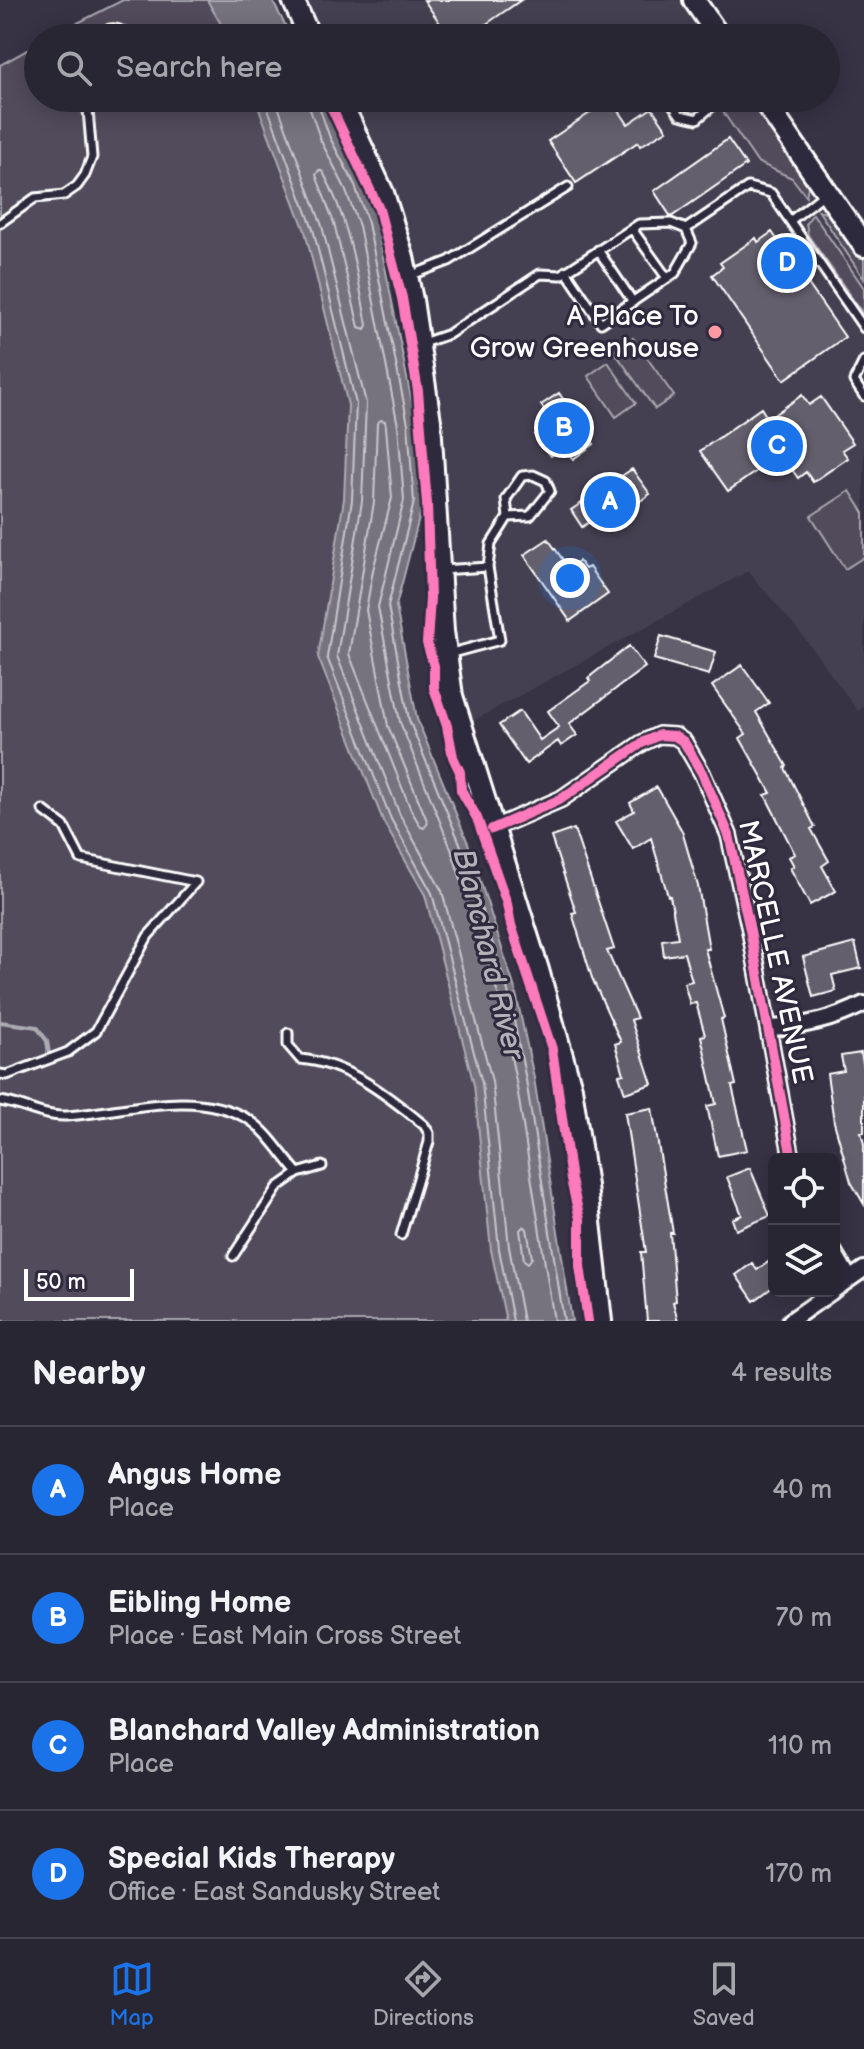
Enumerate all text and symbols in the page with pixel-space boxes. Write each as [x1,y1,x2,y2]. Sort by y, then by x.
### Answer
search box [24,24,840,112]
icon: search [52,46,96,90]
text: Search here [116,50,282,86]
pin: D [761,233,813,293]
place label: A Place To Grow Greenhouse [470,300,699,365]
marker: A Place To Grow Greenhouse [706,323,724,341]
pin: B [538,398,590,458]
pin: C [751,416,803,476]
pin: A [584,472,636,532]
your location [550,558,590,598]
street label: MARCELLE AVENUE [731,817,819,1087]
water label: Blanchard River [444,845,532,1065]
map controls [768,1153,840,1297]
button: locate [768,1153,840,1225]
button: layers [768,1225,840,1297]
scale bar [24,1265,134,1301]
text: 50 m [36,1269,86,1296]
text: Nearby [32,1353,146,1394]
text: 4 results [731,1358,832,1389]
text: Angus Home [108,1457,281,1493]
text: A [50,1475,66,1506]
text: 40 m [772,1475,832,1506]
text: Place [108,1493,174,1524]
text: Eibling Home [108,1585,291,1621]
text: B [49,1603,67,1634]
text: 70 m [775,1603,832,1634]
text: Place · East Main Cross Street [108,1621,461,1652]
text: Blanchard Valley Administration [108,1713,540,1749]
text: C [49,1731,67,1762]
text: 110 m [768,1731,832,1762]
text: Place [108,1749,174,1780]
text: Special Kids Therapy [108,1841,395,1877]
text: D [49,1859,67,1890]
text: 170 m [765,1859,832,1890]
text: Office · East Sandusky Street [108,1877,440,1908]
tab: Map [109,1957,154,2032]
tab: Directions [373,1957,474,2032]
tab: Saved [693,1957,755,2032]

